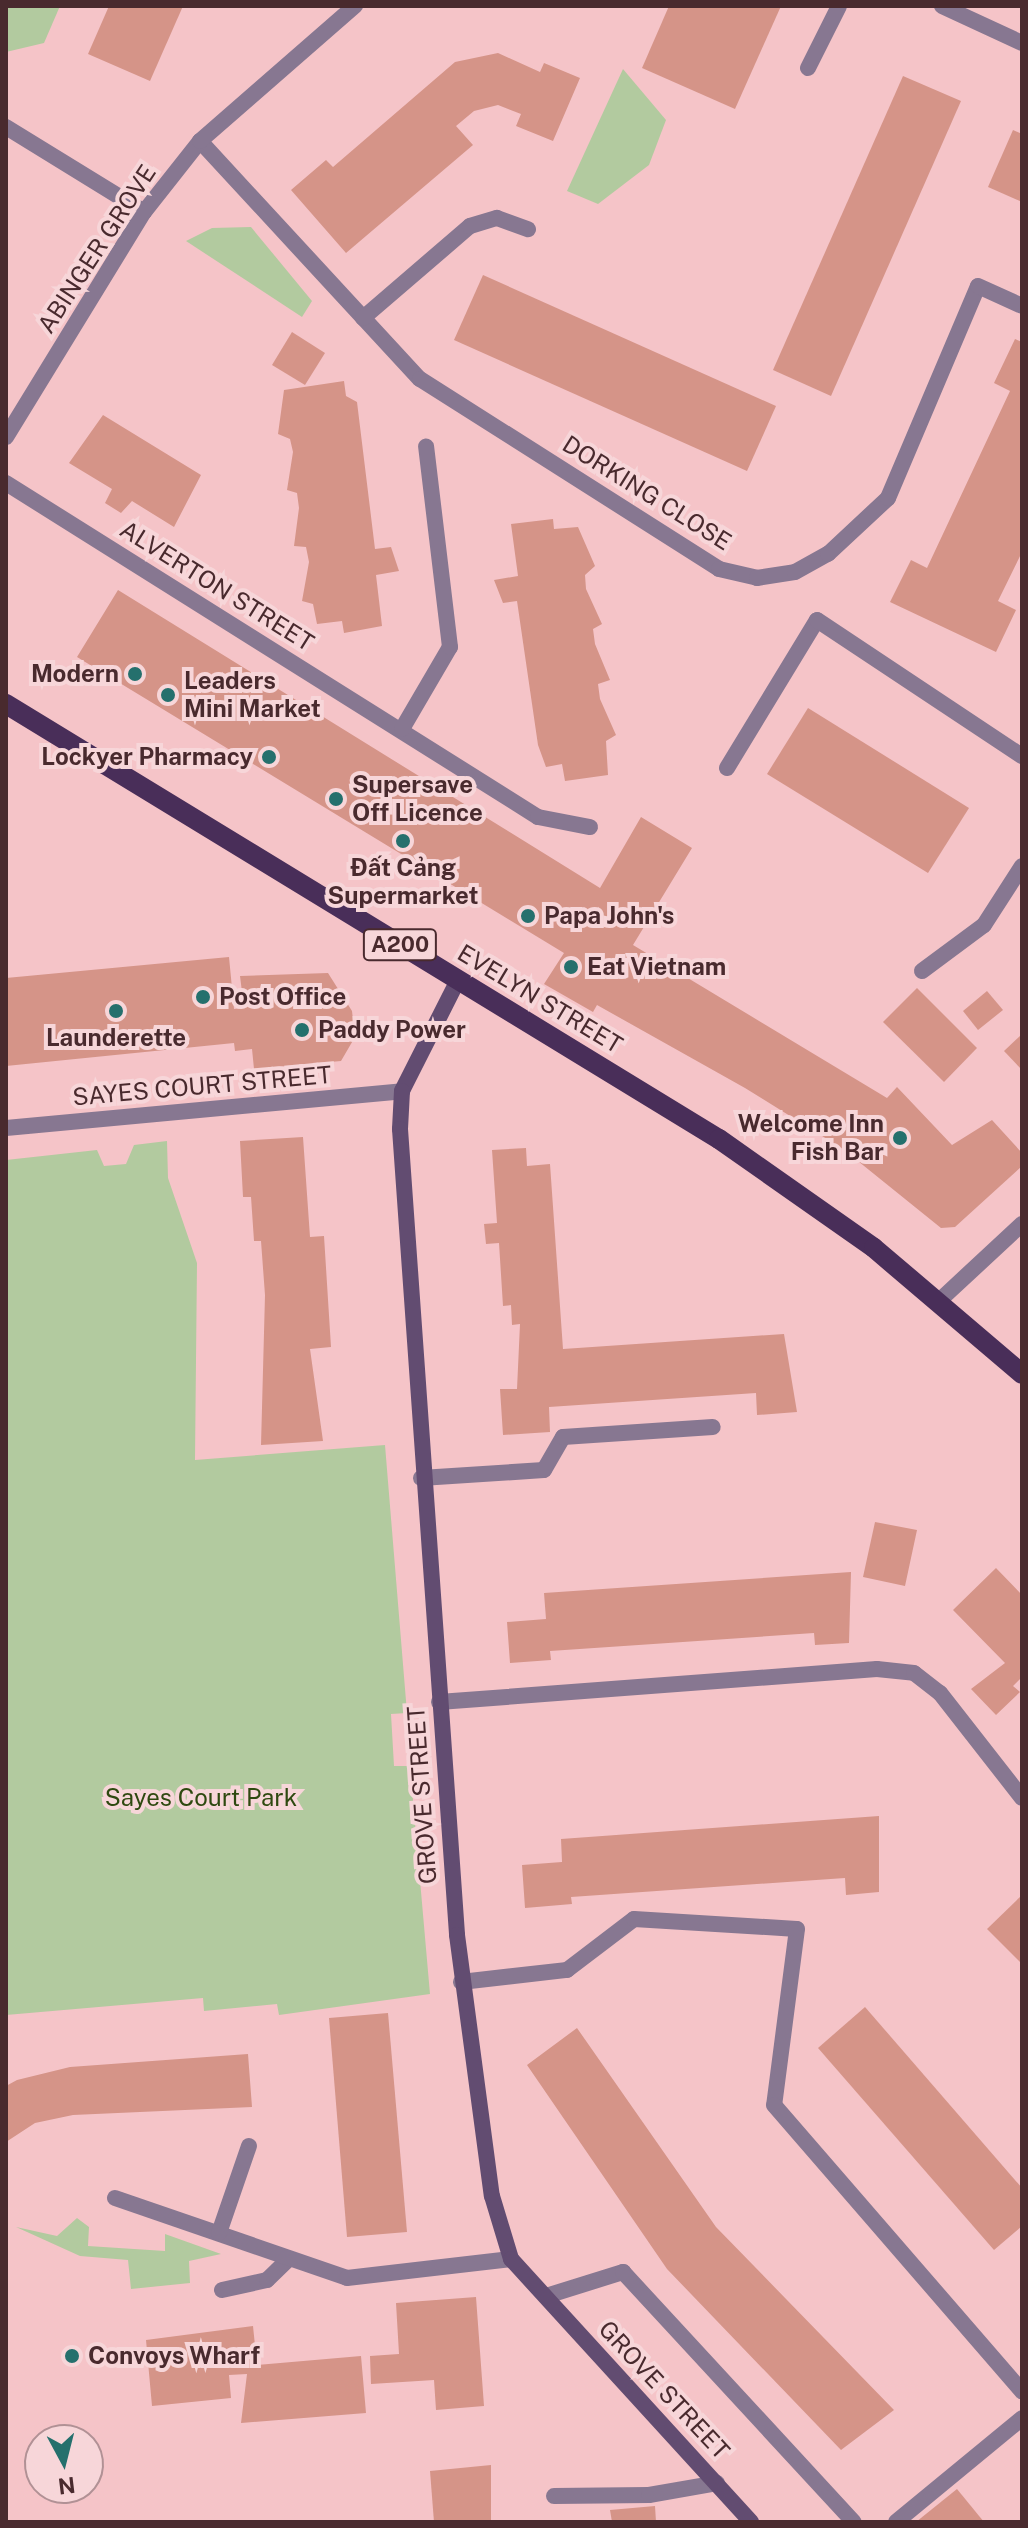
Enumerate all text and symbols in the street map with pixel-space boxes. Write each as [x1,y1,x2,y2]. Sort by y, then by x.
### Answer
street label: ABINGER GROVE [32,159,162,339]
street label: DORKING CLOSE [557,430,737,556]
street label: ALVERTON STREET [115,515,319,657]
place label: Modern [31,660,119,688]
marker: Modern [126,665,144,683]
place label: Leaders Mini Market [184,667,321,723]
marker: Leaders Mini Market [159,686,177,704]
place label: Lockyer Pharmacy [41,743,253,771]
marker: Lockyer Pharmacy [260,748,278,766]
place label: Supersave Off Licence [352,771,483,827]
marker: Supersave Off Licence [327,790,345,808]
marker: Đất Cảng Supermarket [394,832,412,850]
place label: Đất Cảng Supermarket [328,854,478,910]
place label: Papa John's [544,902,675,930]
marker: Papa John's [519,907,537,925]
road number: A200 [362,927,438,963]
street label: EVELYN STREET [452,938,628,1060]
place label: Eat Vietnam [587,953,727,981]
marker: Eat Vietnam [562,958,580,976]
place label: Post Office [219,983,346,1011]
marker: Post Office [194,988,212,1006]
marker: Launderette [107,1002,125,1020]
place label: Paddy Power [318,1016,466,1044]
marker: Paddy Power [293,1021,311,1039]
place label: Launderette [46,1024,186,1052]
street label: SAYES COURT STREET [71,1060,333,1112]
place label: Welcome Inn Fish Bar [738,1110,884,1166]
marker: Welcome Inn Fish Bar [891,1129,909,1147]
street label: GROVE STREET [401,1705,443,1885]
park label: Sayes Court Park [105,1784,297,1812]
street label: GROVE STREET [593,2315,735,2465]
place label: Convoys Wharf [88,2342,260,2370]
marker: Convoys Wharf [63,2347,81,2365]
north arrow [24,2424,104,2504]
text: N [57,2472,77,2500]

